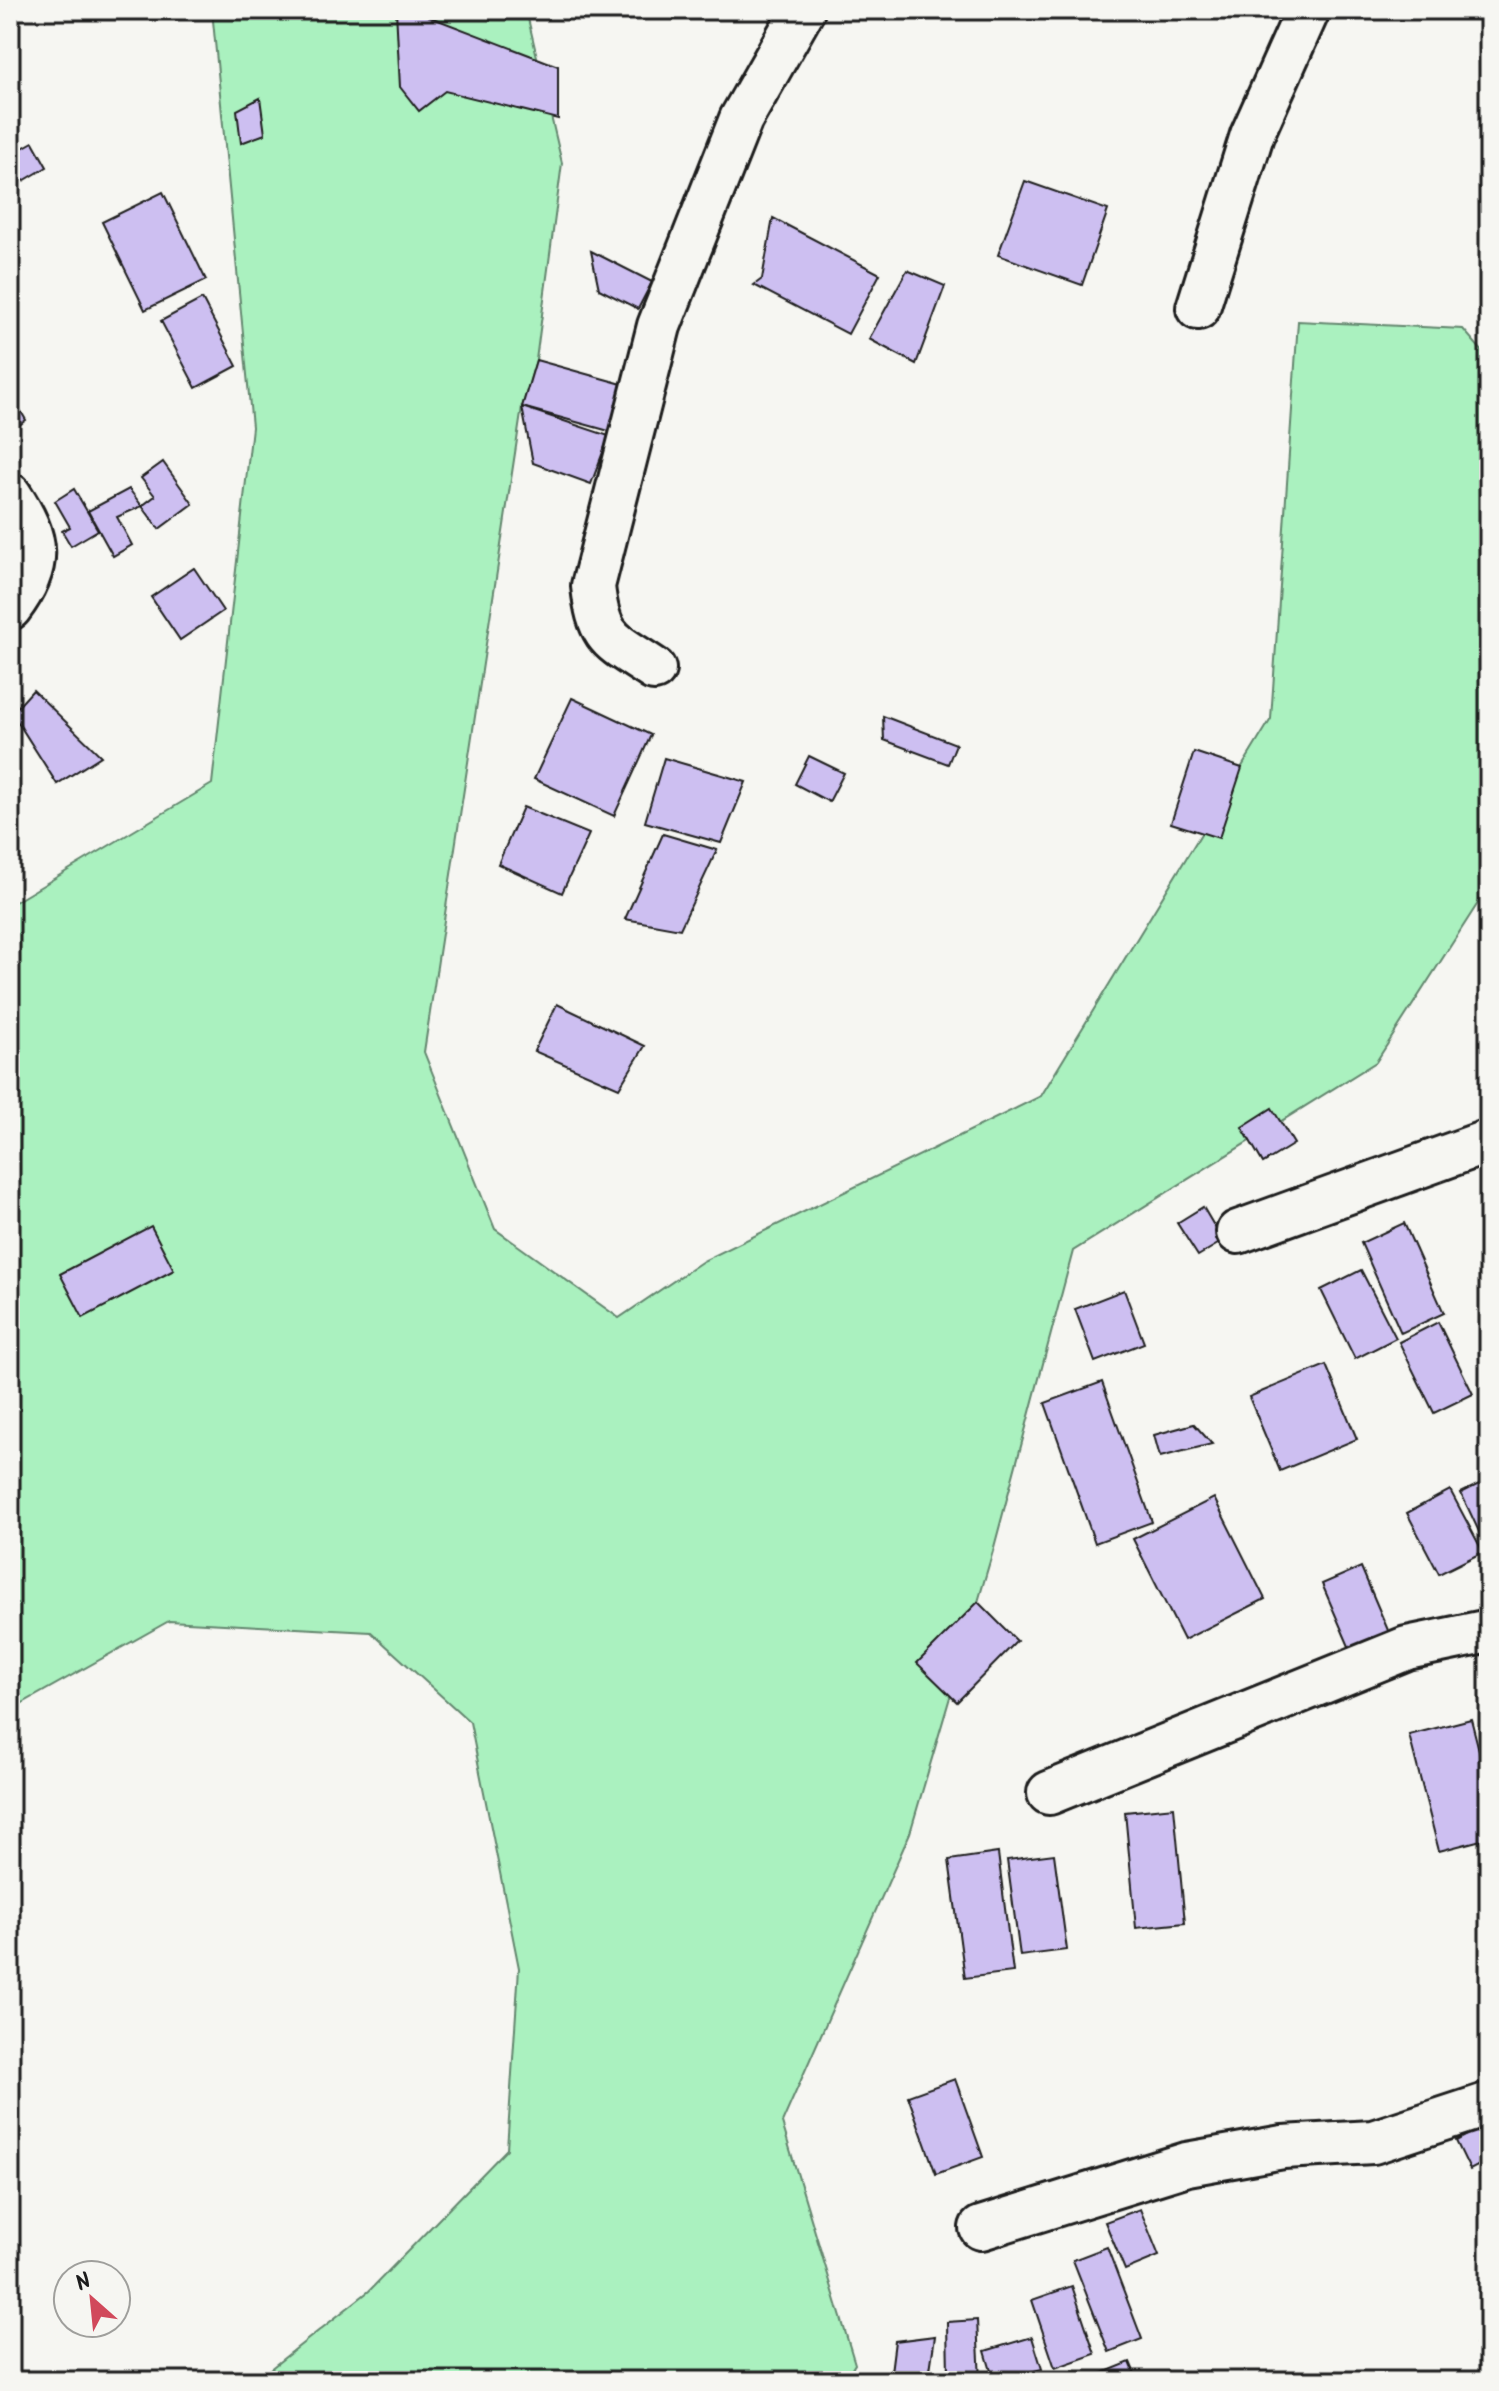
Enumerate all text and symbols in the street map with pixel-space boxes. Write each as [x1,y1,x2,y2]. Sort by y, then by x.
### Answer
north arrow [52,2259,132,2339]
text: N [70,2265,98,2302]

